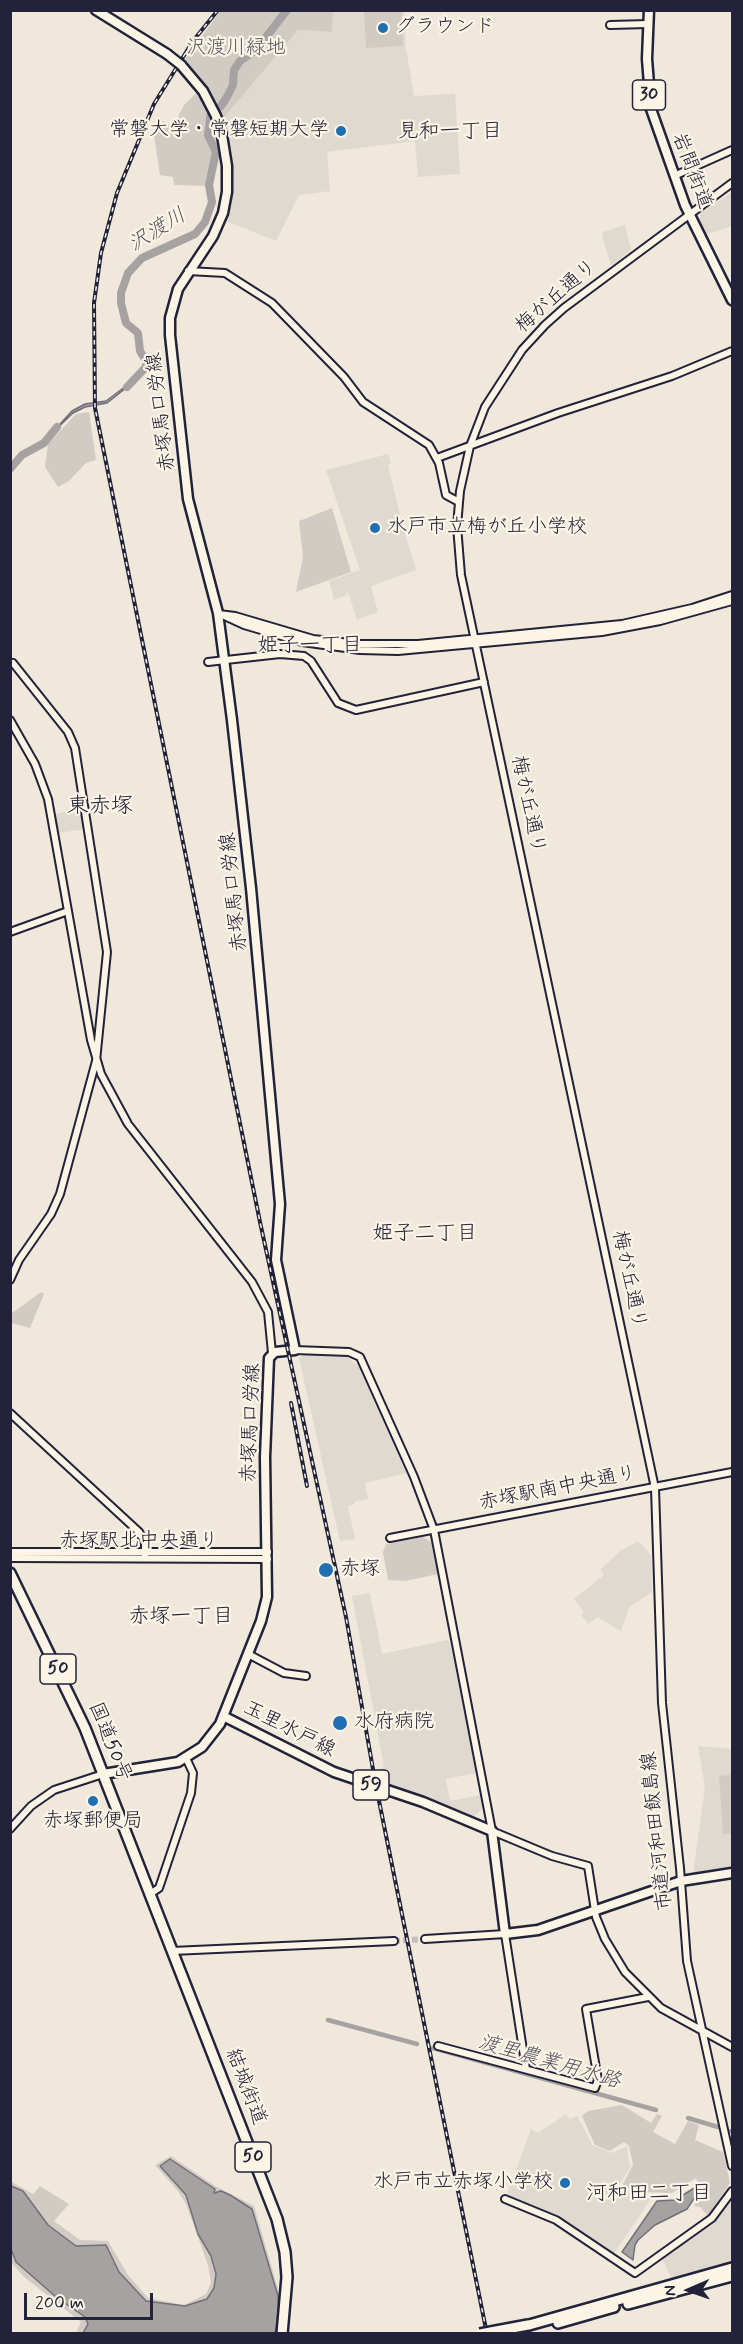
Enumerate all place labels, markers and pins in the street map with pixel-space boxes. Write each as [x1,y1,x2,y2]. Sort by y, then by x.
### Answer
place label: グラウンド [395,16,495,40]
marker: グラウンド [376,21,390,35]
place label: 常磐大学・常磐短期大学 [109,119,329,143]
marker: 常磐大学・常磐短期大学 [334,124,348,138]
place label: 水戸市立梅が丘小学校 [387,516,587,540]
marker: 水戸市立梅が丘小学校 [368,521,382,535]
place label: 赤塚 [340,1558,380,1582]
marker: 赤塚 [317,1561,335,1579]
place label: 水府病院 [354,1711,434,1735]
marker: 水府病院 [331,1714,349,1732]
marker: 赤塚郵便局 [86,1794,100,1808]
place label: 赤塚郵便局 [43,1810,143,1834]
place label: 水戸市立赤塚小学校 [373,2171,553,2195]
marker: 水戸市立赤塚小学校 [558,2176,572,2190]

